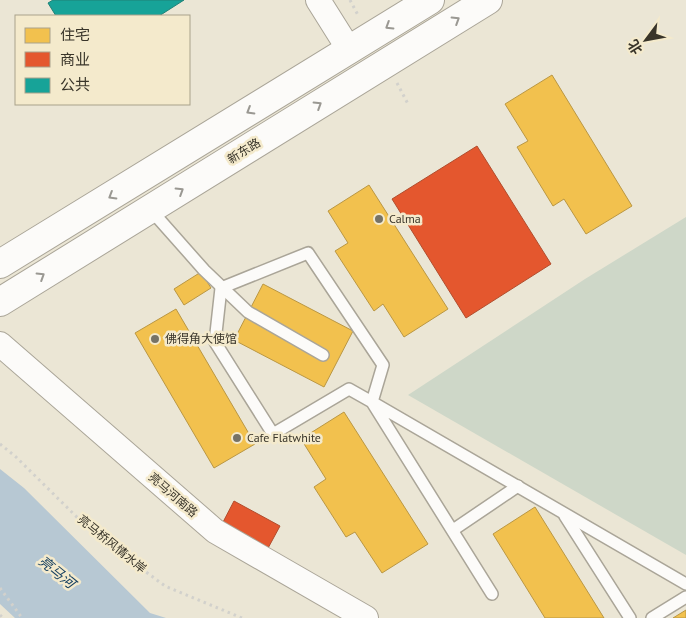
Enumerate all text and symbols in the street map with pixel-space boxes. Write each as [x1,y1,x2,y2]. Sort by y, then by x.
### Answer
legend [15,15,190,105]
north arrow [621,15,671,65]
one-way arrow [451,16,460,26]
one-way arrow [385,20,394,29]
text: 住宅 [60,25,90,44]
text: 北 [624,36,646,58]
text: 商业 [60,50,90,69]
text: 公共 [60,75,90,94]
one-way arrow [312,102,321,112]
one-way arrow [247,105,256,115]
street label: 新东路 [224,135,263,166]
one-way arrow [174,187,183,197]
one-way arrow [108,190,117,199]
place label: Calma [389,211,421,226]
marker: Calma [373,213,385,225]
one-way arrow [36,273,45,283]
place label: 佛得角大使馆 [165,331,237,346]
marker: 佛得角大使馆 [149,333,161,345]
place label: Cafe Flatwhite [247,430,321,445]
marker: Cafe Flatwhite [231,432,243,444]
street label: 亮马河南路 [146,469,201,520]
street label: 亮马桥风情水岸 [75,511,150,576]
water label: 亮马河 [35,552,81,594]

